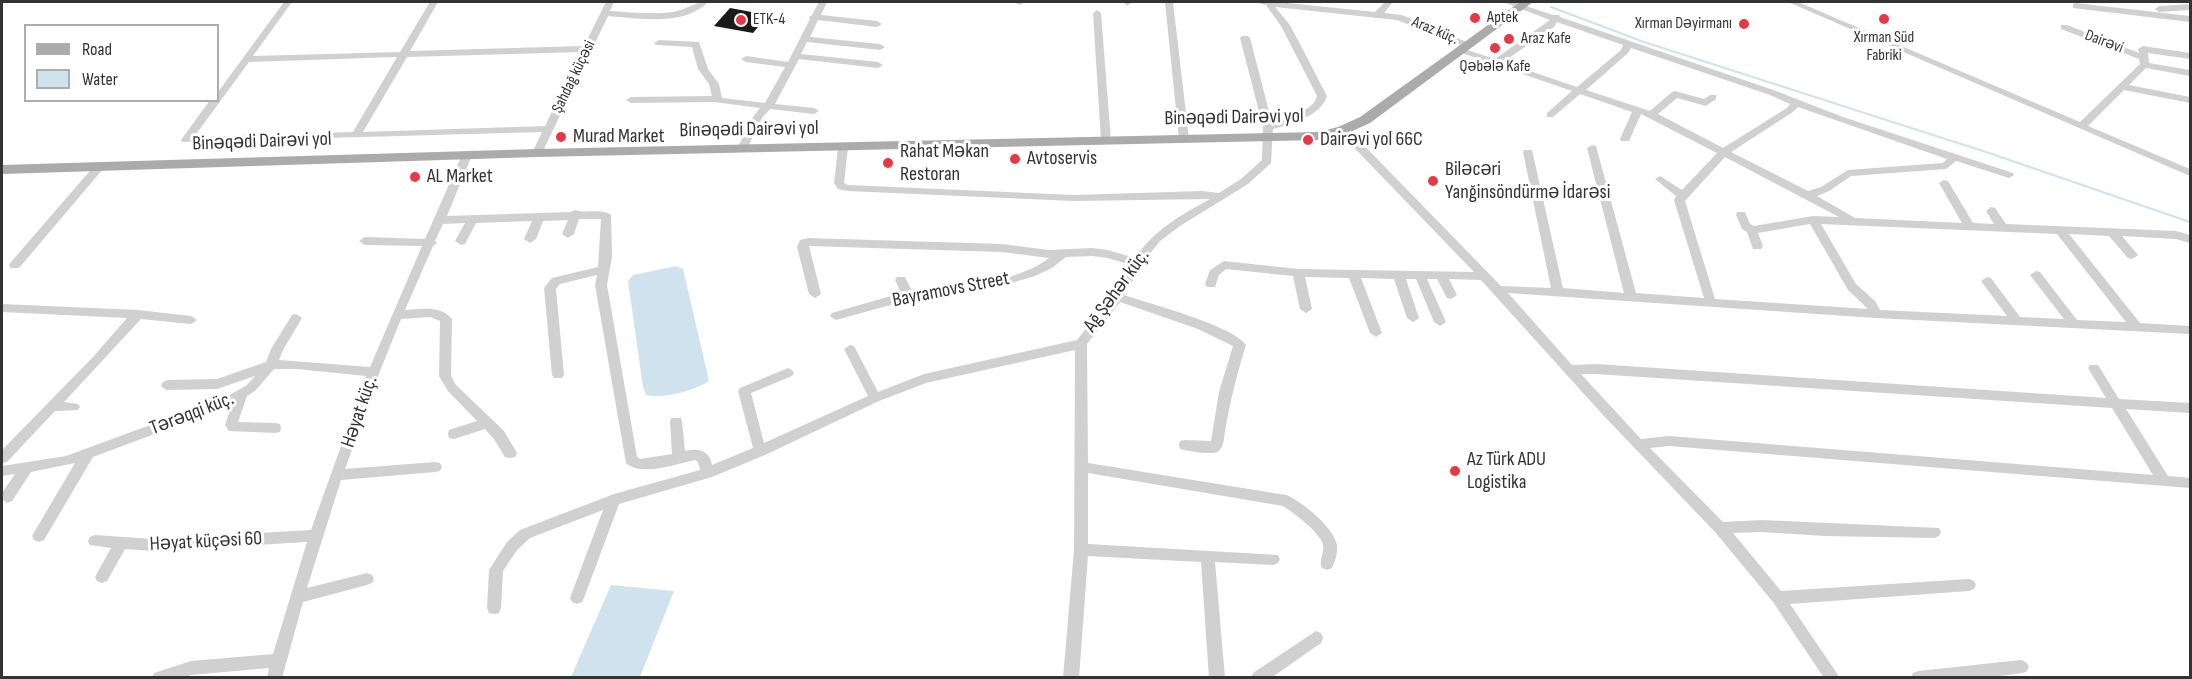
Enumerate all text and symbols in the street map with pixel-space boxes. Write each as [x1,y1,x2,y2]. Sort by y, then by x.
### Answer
place label: Aptek [1487,8,1518,28]
place label: ETK-4 [753,10,785,30]
marker: Aptek [1468,11,1482,25]
marker: Xırman Süd Fabriki [1877,12,1891,26]
marker: ETK-4 [734,13,748,27]
street label: Araz küç. [1409,13,1461,49]
place label: Xırman Dəyirmanı [1635,14,1732,34]
marker: Xırman Dəyirmanı [1737,17,1751,31]
legend [24,24,219,102]
street label: Dairəvi [2082,26,2126,58]
place label: Xırman Süd Fabriki [1854,28,1914,66]
place label: Araz Kafe [1521,29,1571,49]
marker: Araz Kafe [1502,32,1516,46]
street label: Şahdağ küçəsi [548,38,600,116]
text: Road [82,39,112,60]
marker: Qəbələ Kafe [1488,41,1502,55]
place label: Qəbələ Kafe [1460,57,1530,77]
text: Water [82,69,118,90]
street label: Binəqədi Dairəvi yol [1164,105,1304,131]
street label: Binəqədi Dairəvi yol [679,117,819,143]
place label: Murad Market [573,125,665,149]
street label: Binəqədi Dairəvi yol [192,128,332,156]
place label: Dairəvi yol 66C [1320,128,1423,152]
marker: Murad Market [554,130,568,144]
marker: Dairəvi yol 66C [1301,133,1315,147]
place label: Rahat Məkan Restoran [900,140,989,187]
place label: Avtoservis [1027,147,1097,171]
marker: Avtoservis [1008,152,1022,166]
marker: Rahat Məkan Restoran [881,156,895,170]
place label: Biləcəri Yanğinsöndürmə İdarəsi [1445,158,1610,205]
place label: AL Market [427,165,493,189]
marker: AL Market [408,170,422,184]
marker: Biləcəri Yanğinsöndürmə İdarəsi [1426,174,1440,188]
street label: Ağ Şəhər küç. [1079,245,1155,337]
street label: Bayramovs Street [890,267,1012,313]
street label: Həyat küç. [337,373,383,451]
street label: Tərəqqi küç. [147,387,237,441]
place label: Az Türk ADU Logistika [1467,448,1546,495]
marker: Az Türk ADU Logistika [1448,464,1462,478]
street label: Həyat küçəsi 60 [149,527,263,557]

